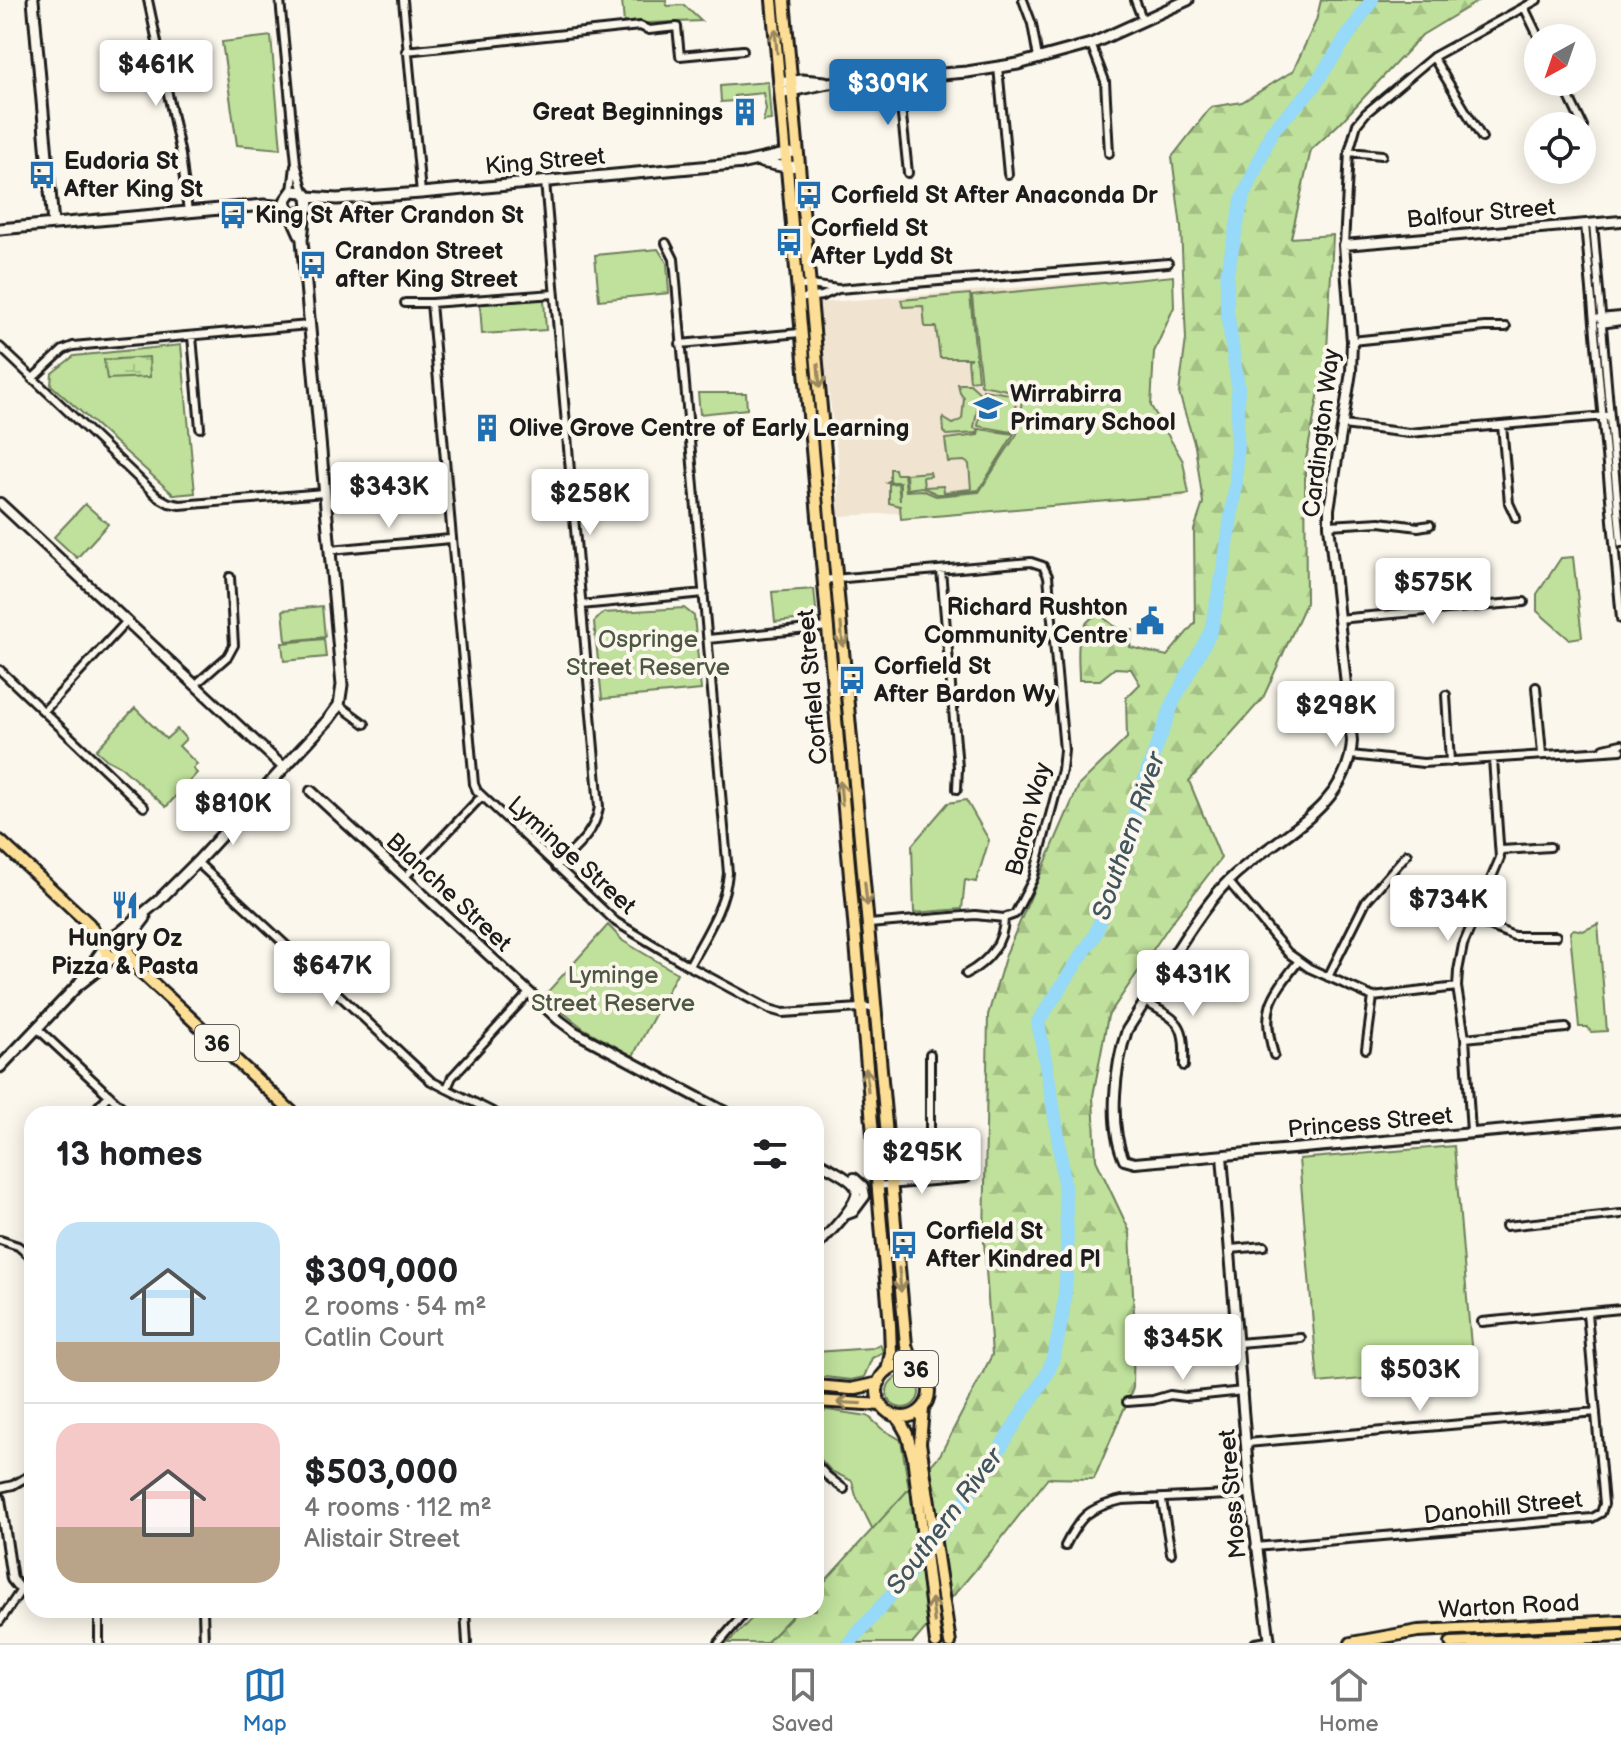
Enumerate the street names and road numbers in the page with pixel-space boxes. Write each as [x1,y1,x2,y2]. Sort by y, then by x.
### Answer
street label: King Street [484,142,607,181]
street label: Balfour Street [1405,192,1557,234]
street label: Cardington Way [1297,347,1346,519]
street label: Corfield Street [791,607,834,766]
street label: Baron Way [999,759,1058,879]
street label: Lyminge Street [502,790,642,921]
street label: Blanche Street [380,827,518,958]
road number: 36 [195,1025,239,1061]
street label: Princess Street [1286,1101,1454,1144]
road number: 36 [894,1351,938,1387]
street label: Moss Street [1212,1427,1253,1560]
street label: Danohill Street [1422,1485,1584,1530]
street label: Warton Road [1438,1588,1580,1625]

